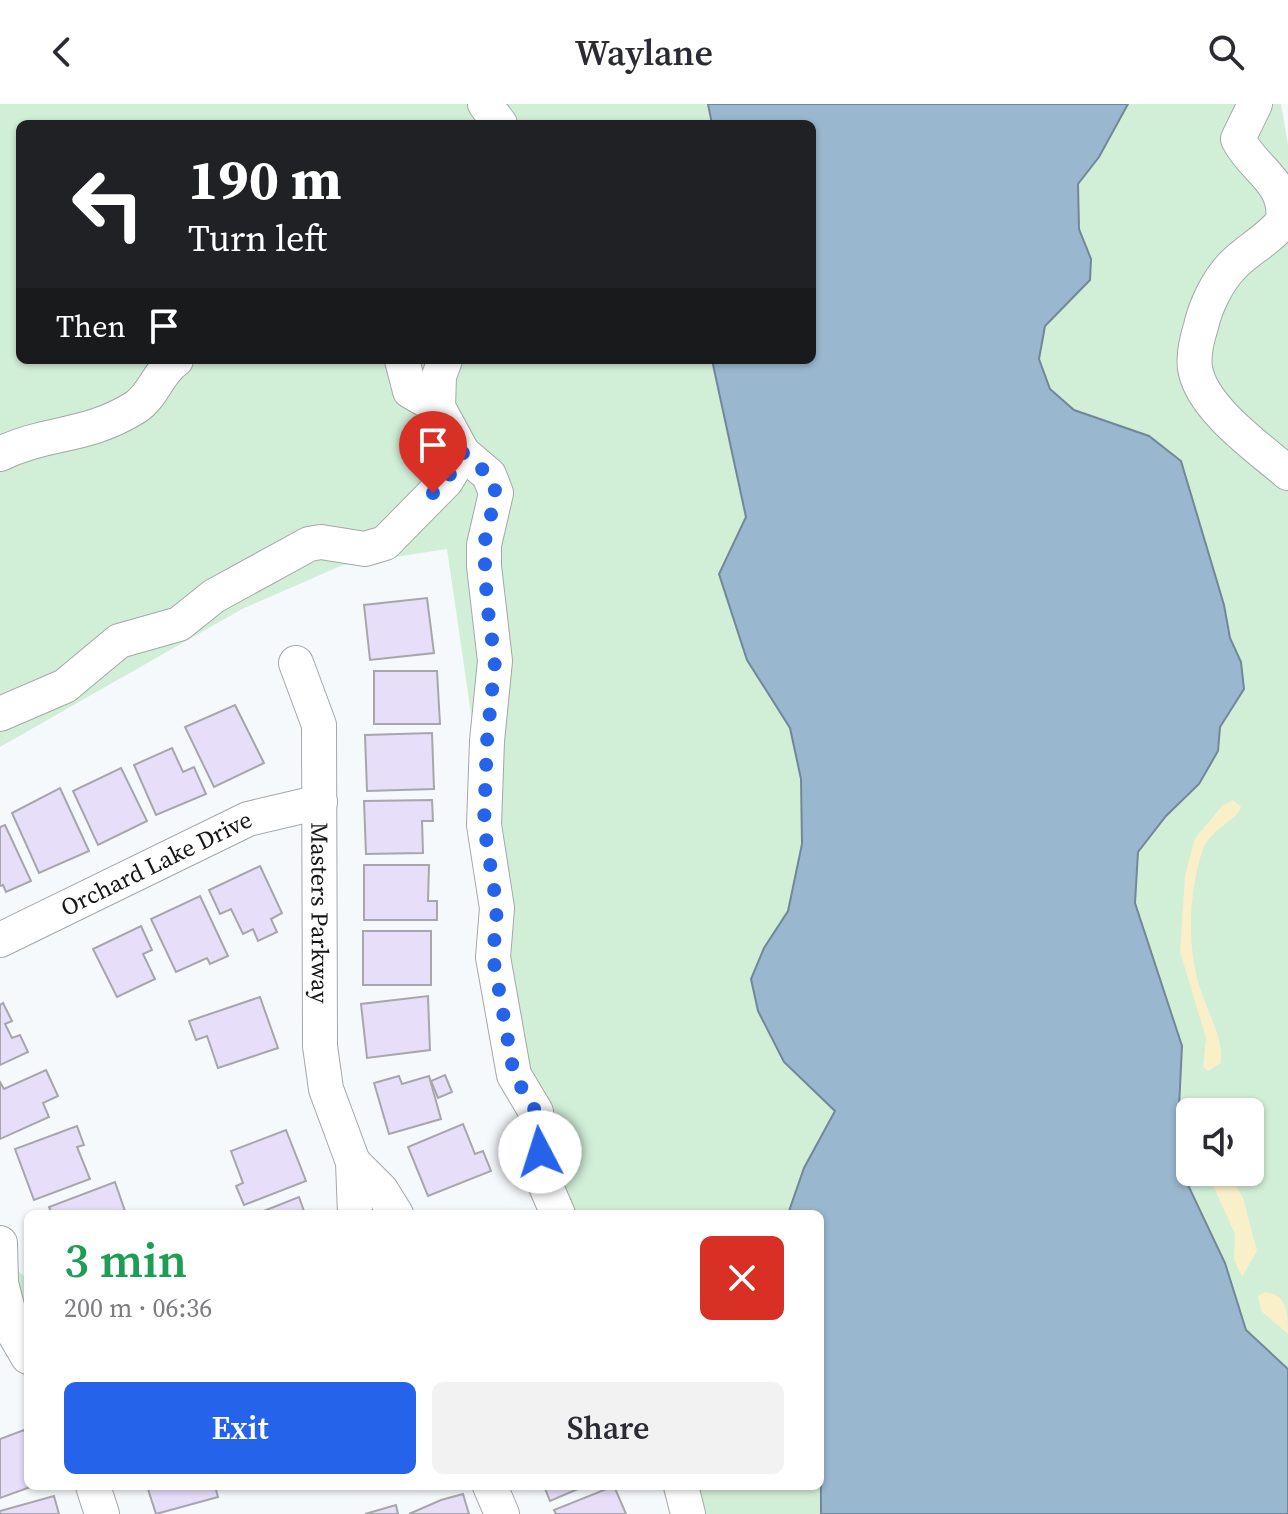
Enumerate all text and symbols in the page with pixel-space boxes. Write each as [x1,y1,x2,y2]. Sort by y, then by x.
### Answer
text: Waylane [575,28,713,77]
icon: back [40,30,84,74]
icon: search [1204,30,1248,74]
text: 190 m [188,141,342,218]
icon: left [56,152,160,256]
text: Turn left [188,214,327,263]
icon: arrive [142,304,186,348]
text: Then [56,306,126,347]
pin [399,411,467,493]
icon: arrive [411,423,455,467]
street label: Orchard Lake Drive [55,803,257,924]
street label: Masters Parkway [303,822,337,1004]
map controls [1176,1098,1264,1186]
button: sound [1176,1098,1264,1186]
position arrow [498,1110,582,1194]
text: 3 min [64,1227,187,1293]
button: close [700,1236,784,1320]
text: 200 m · 06:36 [64,1290,212,1326]
button: Exit [64,1382,416,1474]
button: Share [432,1382,784,1474]

